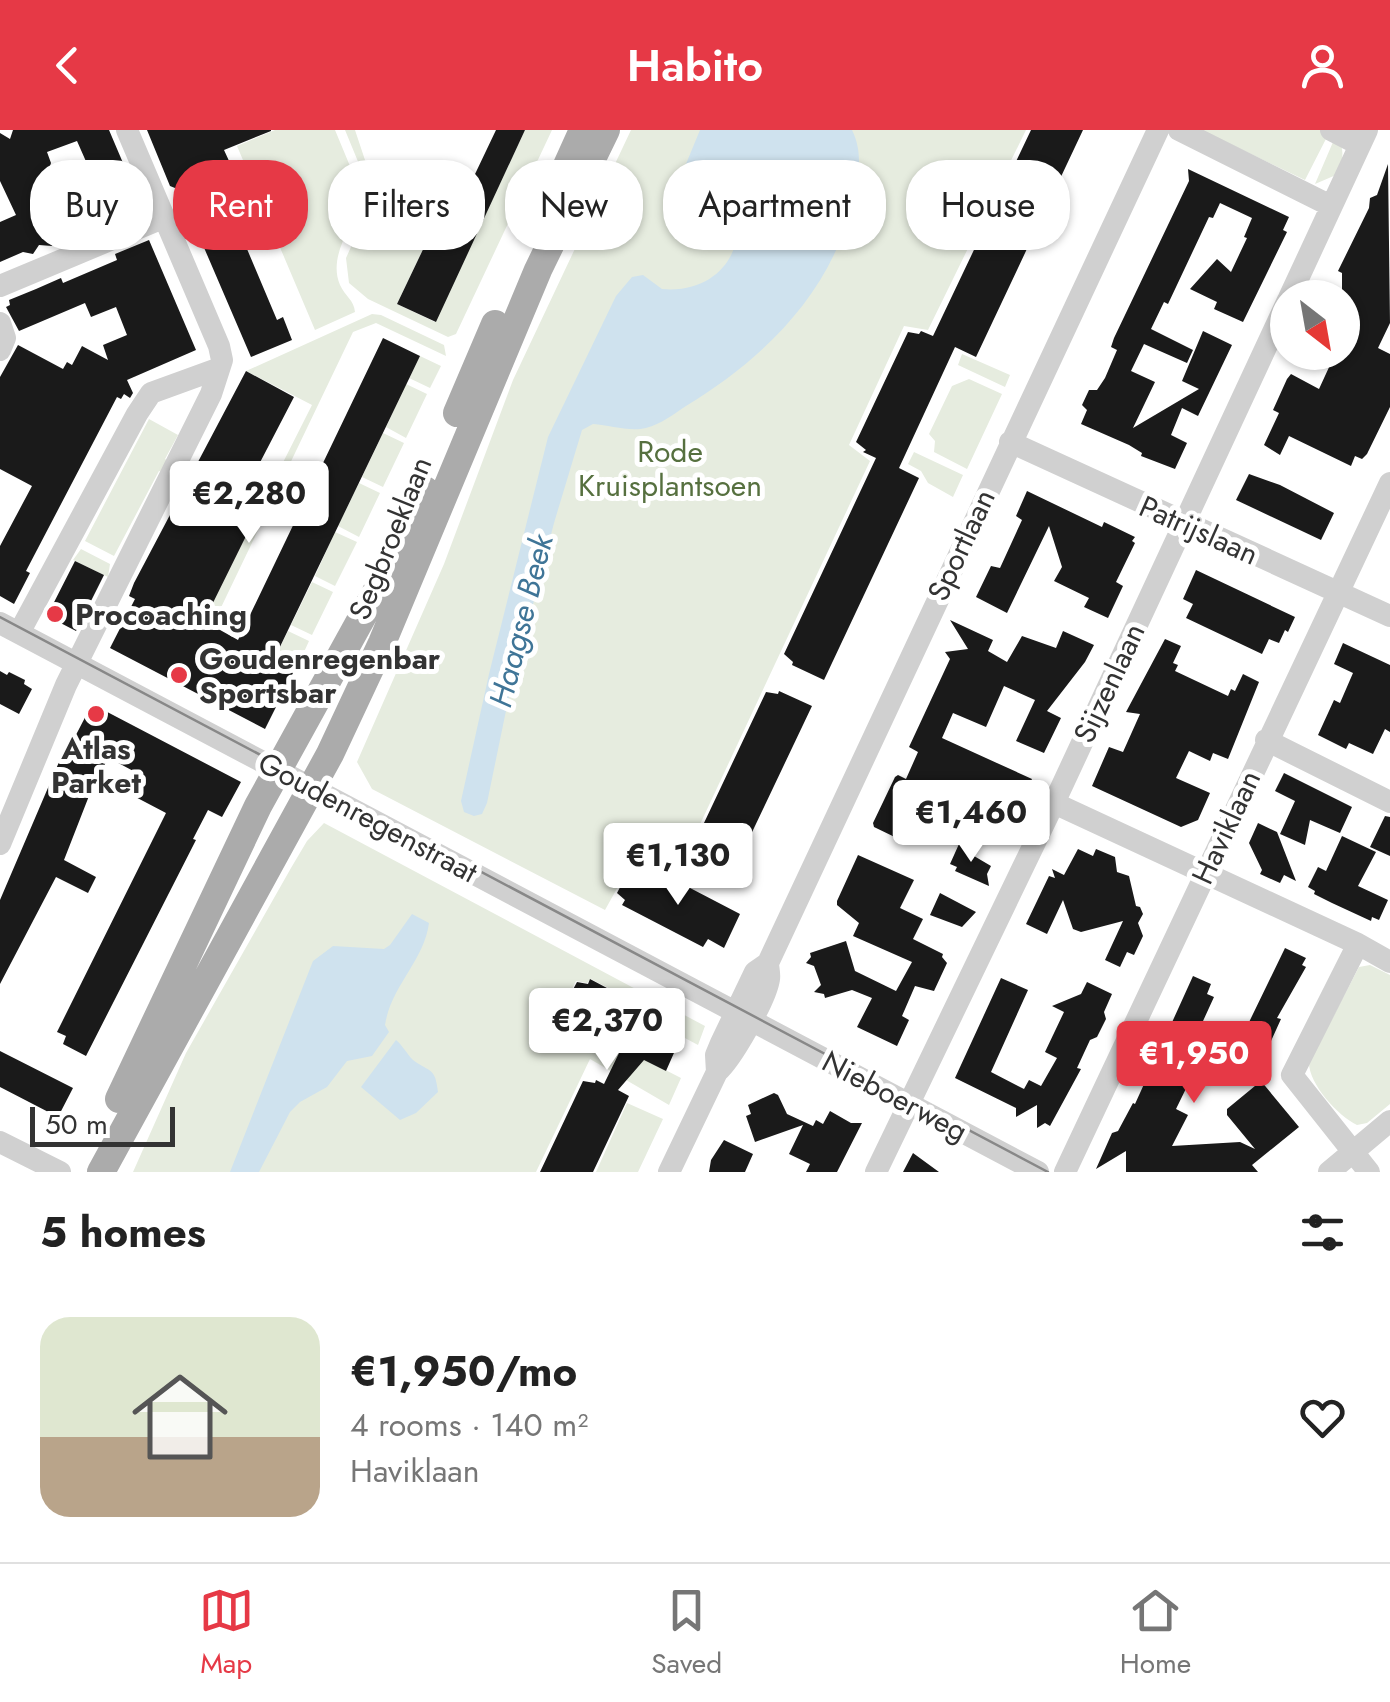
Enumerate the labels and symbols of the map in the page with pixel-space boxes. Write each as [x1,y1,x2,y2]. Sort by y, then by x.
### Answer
north arrow [1270,280,1360,370]
park label: Rode Kruisplantsoen [578,430,762,507]
street label: Segbroeklaan [338,450,442,626]
pin: €2,280 [168,461,330,546]
street label: Sportlaan [916,482,1006,608]
street label: Patrijslaan [1133,485,1265,575]
water label: Haagse Beek [477,529,565,712]
place label: Procoaching [75,593,247,636]
marker: Procoaching [44,603,66,625]
street label: Sijzenlaan [1063,616,1155,750]
place label: Goudenregenbar Sportsbar [199,637,441,714]
marker: Goudenregenbar Sportsbar [168,664,190,686]
marker: Atlas Parket [85,703,107,725]
place label: Atlas Parket [51,727,141,804]
street label: Goudenregenstraat [251,741,486,893]
street label: Haviklaan [1181,763,1271,891]
pin: €1,460 [890,780,1052,865]
pin: €1,130 [597,823,759,908]
pin: €2,370 [526,988,688,1073]
pin: €1,950 [1113,1021,1275,1106]
street label: Nieboerweg [815,1040,975,1152]
scale bar [30,1102,175,1146]

